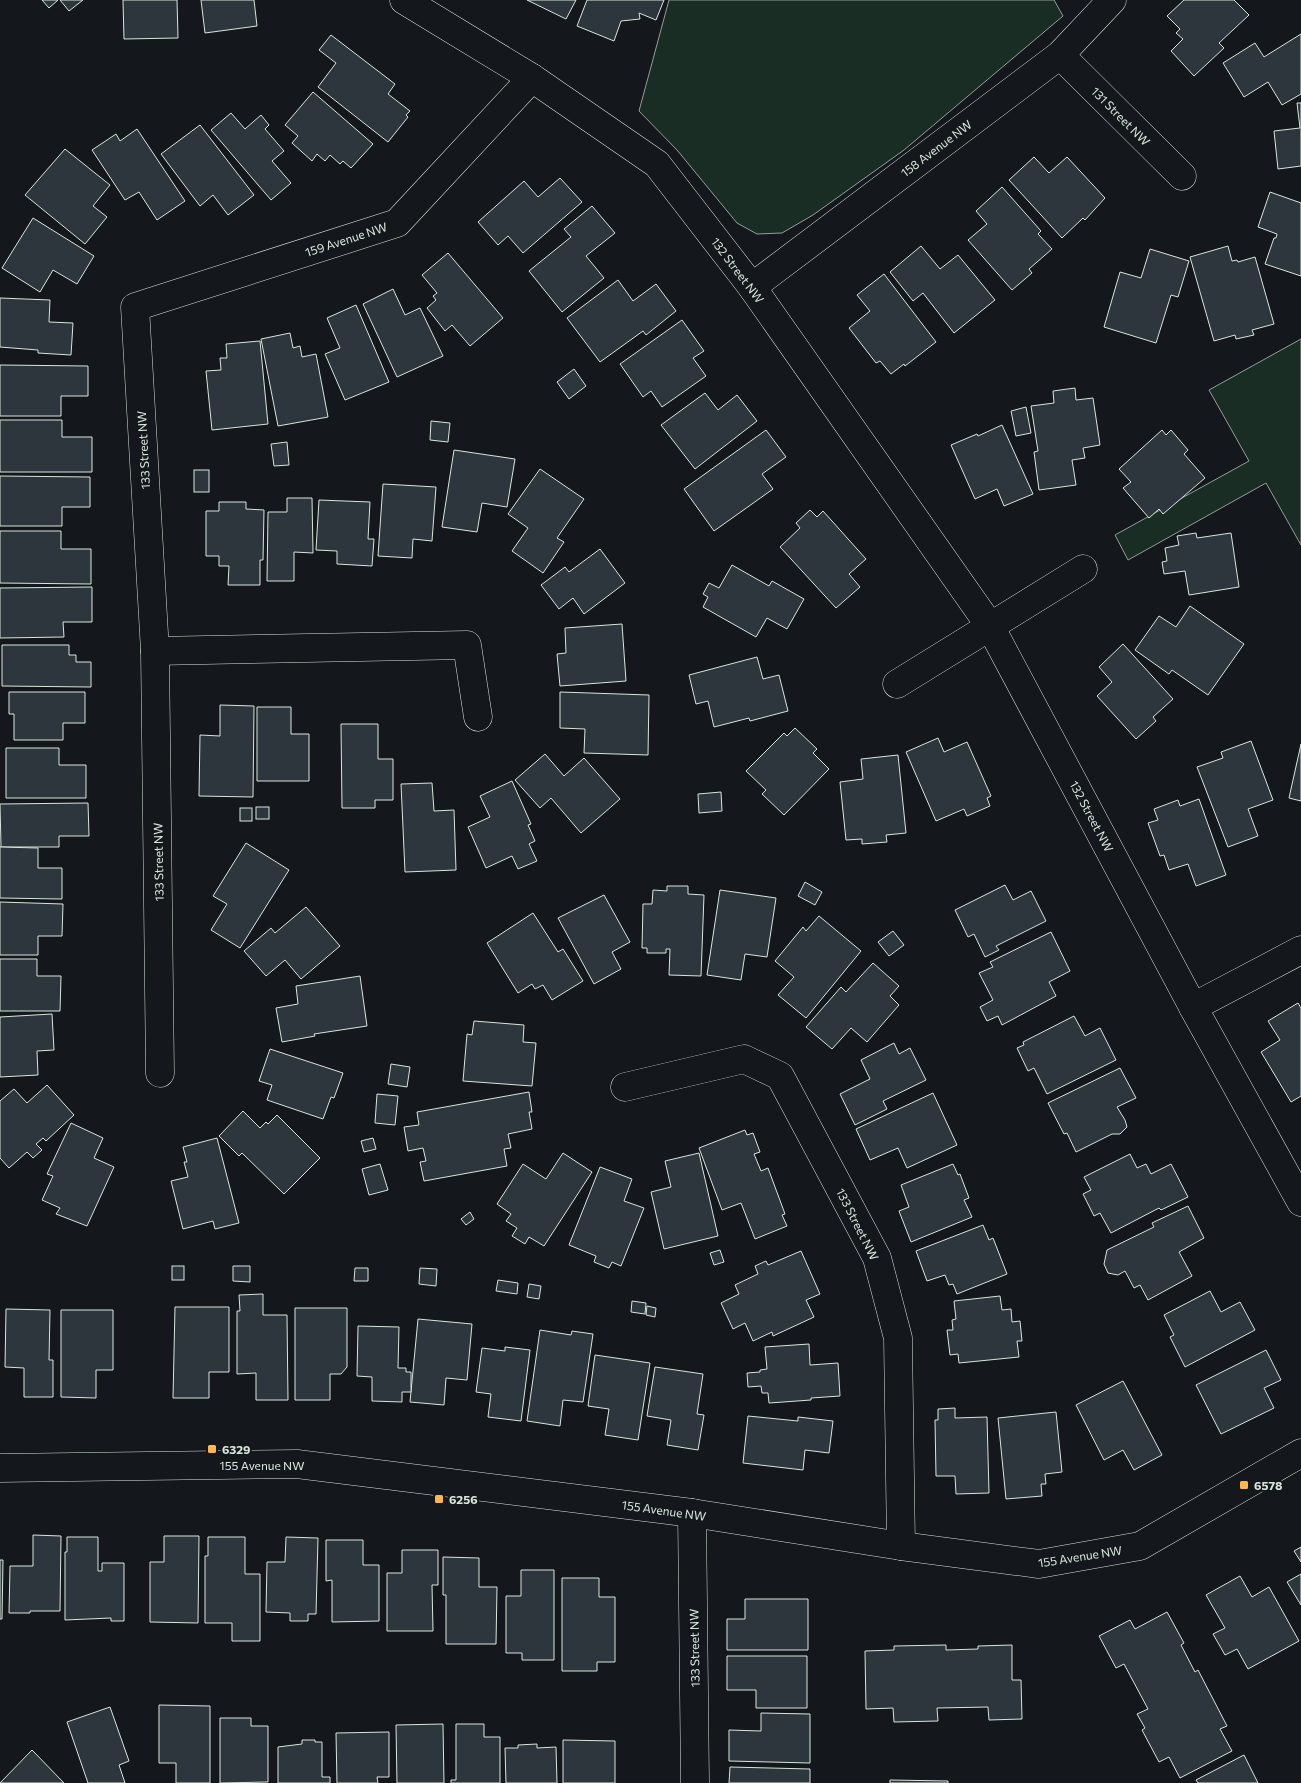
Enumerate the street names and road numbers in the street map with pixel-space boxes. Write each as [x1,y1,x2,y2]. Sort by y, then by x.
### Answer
street label: 131 Street NW [1089,84,1153,148]
street label: 158 Avenue NW [898,117,974,179]
street label: 159 Avenue NW [303,219,389,259]
street label: 132 Street NW [709,234,767,306]
street label: 133 Street NW [134,410,152,490]
street label: 132 Street NW [1067,778,1117,854]
street label: 133 Street NW [150,823,166,901]
street label: 133 Street NW [834,1186,882,1262]
street label: 155 Avenue NW [220,1458,304,1472]
street label: 155 Avenue NW [621,1497,707,1523]
street label: 155 Avenue NW [1037,1542,1123,1570]
street label: 133 Street NW [686,1609,702,1687]

